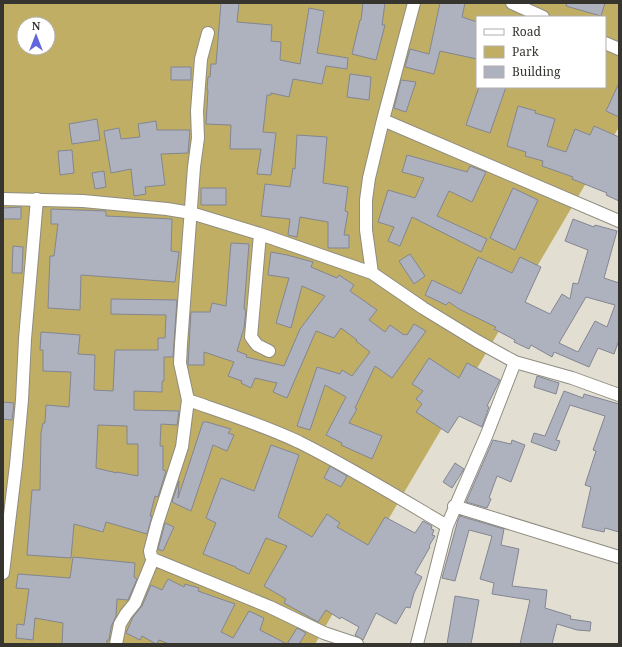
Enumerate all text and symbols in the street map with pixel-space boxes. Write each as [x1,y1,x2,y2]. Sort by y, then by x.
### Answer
north arrow [16,16,56,56]
legend [476,16,606,88]
text: N [32,18,41,33]
text: Road [512,23,542,40]
text: Park [512,43,540,60]
text: Building [512,63,561,80]

